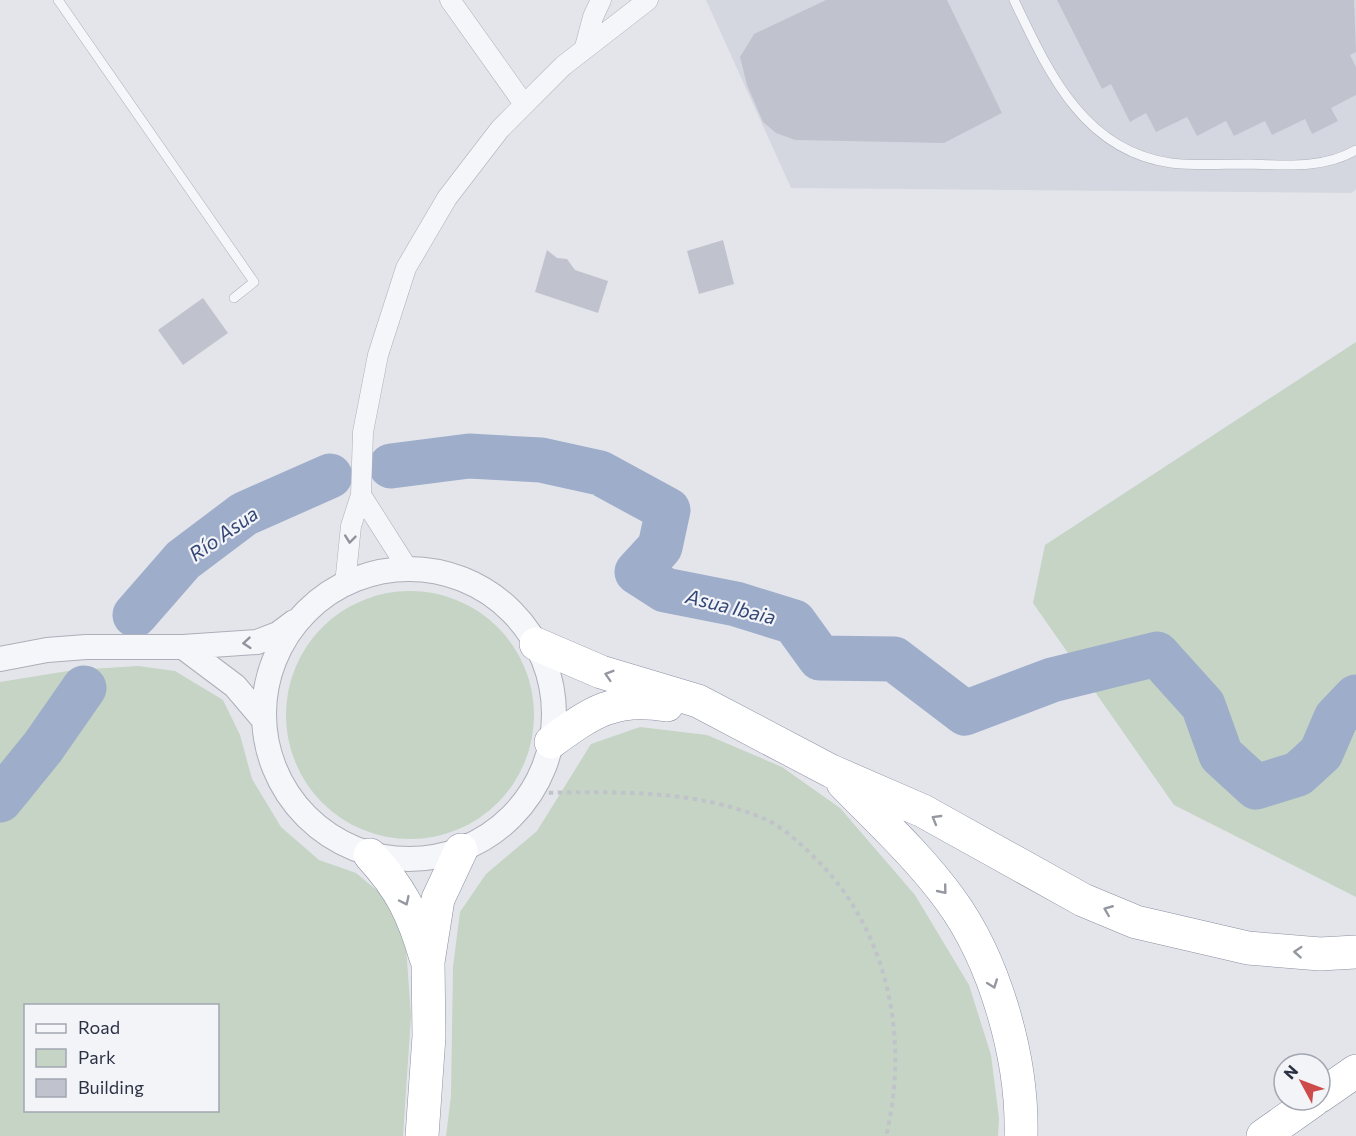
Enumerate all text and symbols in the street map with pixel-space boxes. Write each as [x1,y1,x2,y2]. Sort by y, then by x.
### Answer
water label: Río Asua [184,501,262,565]
one-way arrow [344,534,357,543]
water label: Asua Ibaia [683,583,778,629]
one-way arrow [242,636,251,649]
one-way arrow [604,669,615,682]
one-way arrow [932,814,942,826]
one-way arrow [935,883,946,894]
one-way arrow [398,895,410,906]
one-way arrow [1103,905,1114,917]
one-way arrow [1293,946,1302,959]
one-way arrow [986,978,999,989]
legend [24,1004,219,1112]
text: Road [78,1016,120,1038]
text: Park [78,1046,116,1068]
north arrow [1272,1052,1332,1112]
text: N [1279,1061,1301,1083]
text: Building [78,1076,144,1098]

